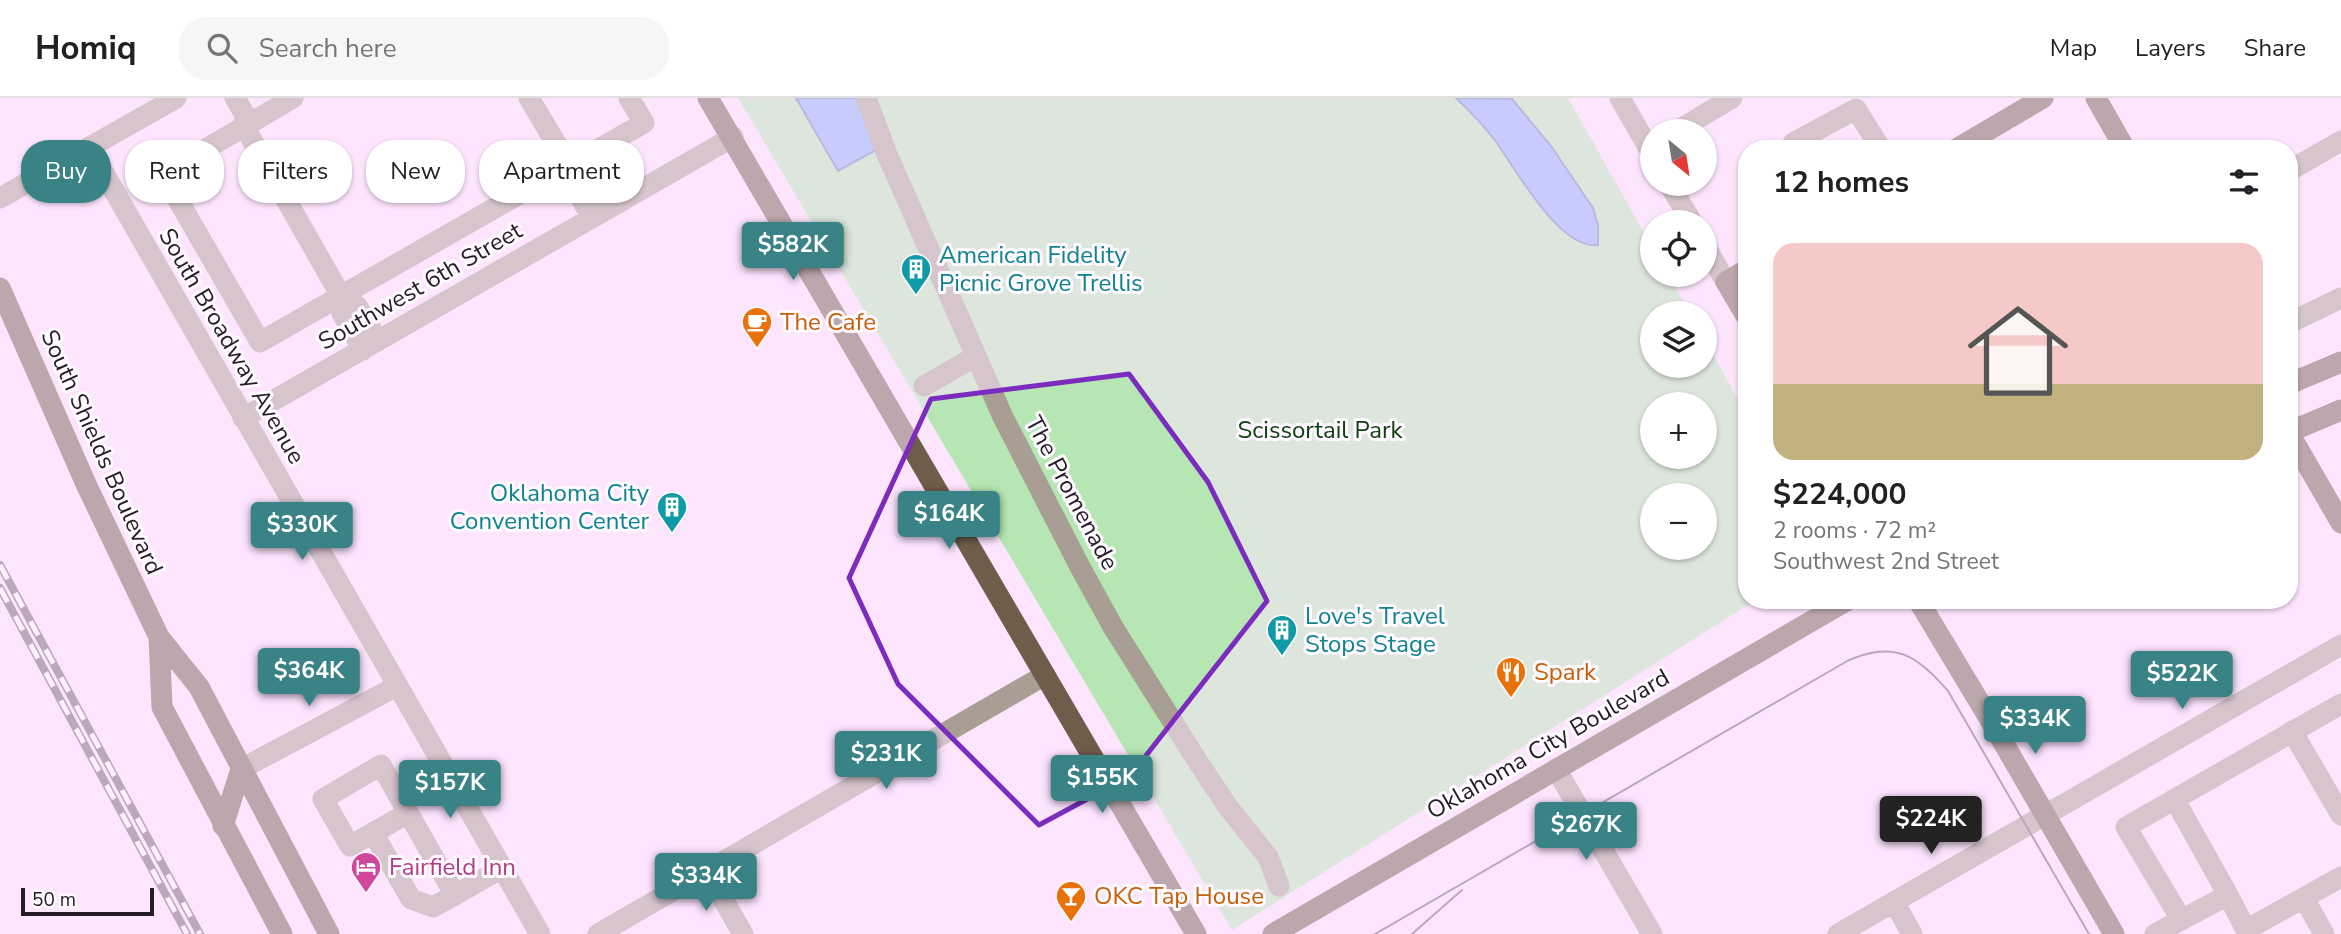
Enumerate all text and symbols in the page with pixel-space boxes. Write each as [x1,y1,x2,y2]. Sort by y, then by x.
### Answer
search box [179,17,669,80]
text: Homiq [35,26,137,71]
icon: search [203,29,241,67]
text: Search here [259,31,397,66]
text: Map [2050,32,2097,64]
text: Layers [2135,32,2206,64]
text: Share [2244,32,2306,64]
north arrow [1640,119,1717,196]
map controls [1640,119,1717,560]
chip: Buy [21,140,111,203]
chip: Rent [125,140,224,203]
chip: Filters [238,140,352,203]
chip: New [366,140,465,203]
chip: Apartment [479,140,644,203]
text: 12 homes [1773,162,1909,203]
icon: filters [2225,163,2263,201]
button: locate [1640,210,1717,287]
street label: Southwest 6th Street [312,214,528,357]
street label: South Broadway Avenue [151,222,313,470]
pin: $582K [744,222,842,282]
text: $582K [758,229,828,260]
place label: American Fidelity Picnic Grove Trellis [939,239,1143,299]
building icon: American Fidelity Picnic Grove Trellis [899,252,933,296]
icon: home [1955,288,2081,414]
button: layers [1640,301,1717,378]
cafe icon: The Cafe [740,305,774,349]
place label: The Cafe [780,306,876,338]
street label: South Shields Boulevard [33,324,171,580]
button: + [1640,392,1717,469]
street label: The Promenade [1018,410,1126,576]
park label: Scissortail Park [1238,414,1403,446]
text: $224,000 [1773,474,1906,515]
place label: Oklahoma City Convention Center [450,477,650,537]
button: − [1640,483,1717,560]
building icon: Oklahoma City Convention Center [655,490,689,534]
pin: $164K [900,491,998,551]
text: $164K [914,498,984,529]
pin: $330K [253,503,351,562]
text: $330K [267,509,337,540]
text: 2 rooms · 72 m² [1773,515,1936,546]
text: Southwest 2nd Street [1773,546,1999,577]
place label: Love's Travel Stops Stage [1305,600,1445,660]
building icon: Love's Travel Stops Stage [1265,613,1299,657]
pin: $364K [260,648,358,708]
pin: $522K [2133,652,2231,711]
text: $364K [274,655,344,686]
restaurant icon: Spark [1494,655,1528,699]
place label: Spark [1534,656,1597,688]
text: $522K [2147,658,2217,689]
street label: Oklahoma City Boulevard [1421,661,1675,827]
pin: $334K [1986,696,2084,756]
text: $334K [2000,703,2070,734]
pin: $231K [837,732,935,791]
text: $231K [851,738,921,769]
pin: $155K [1053,756,1151,815]
pin: $157K [401,760,499,820]
text: $155K [1067,762,1137,793]
text: $157K [415,767,485,798]
pin: $224K [1882,796,1980,856]
pin: $267K [1537,802,1635,862]
text: $224K [1896,803,1966,834]
text: $267K [1551,809,1621,840]
hotel icon: Fairfield Inn [349,850,383,894]
place label: Fairfield Inn [389,851,516,883]
pin: $334K [657,854,755,913]
text: $334K [671,860,741,891]
bar icon: OKC Tap House [1054,879,1088,923]
place label: OKC Tap House [1094,880,1264,912]
scale bar [21,885,154,917]
text: 50 m [32,887,76,913]

